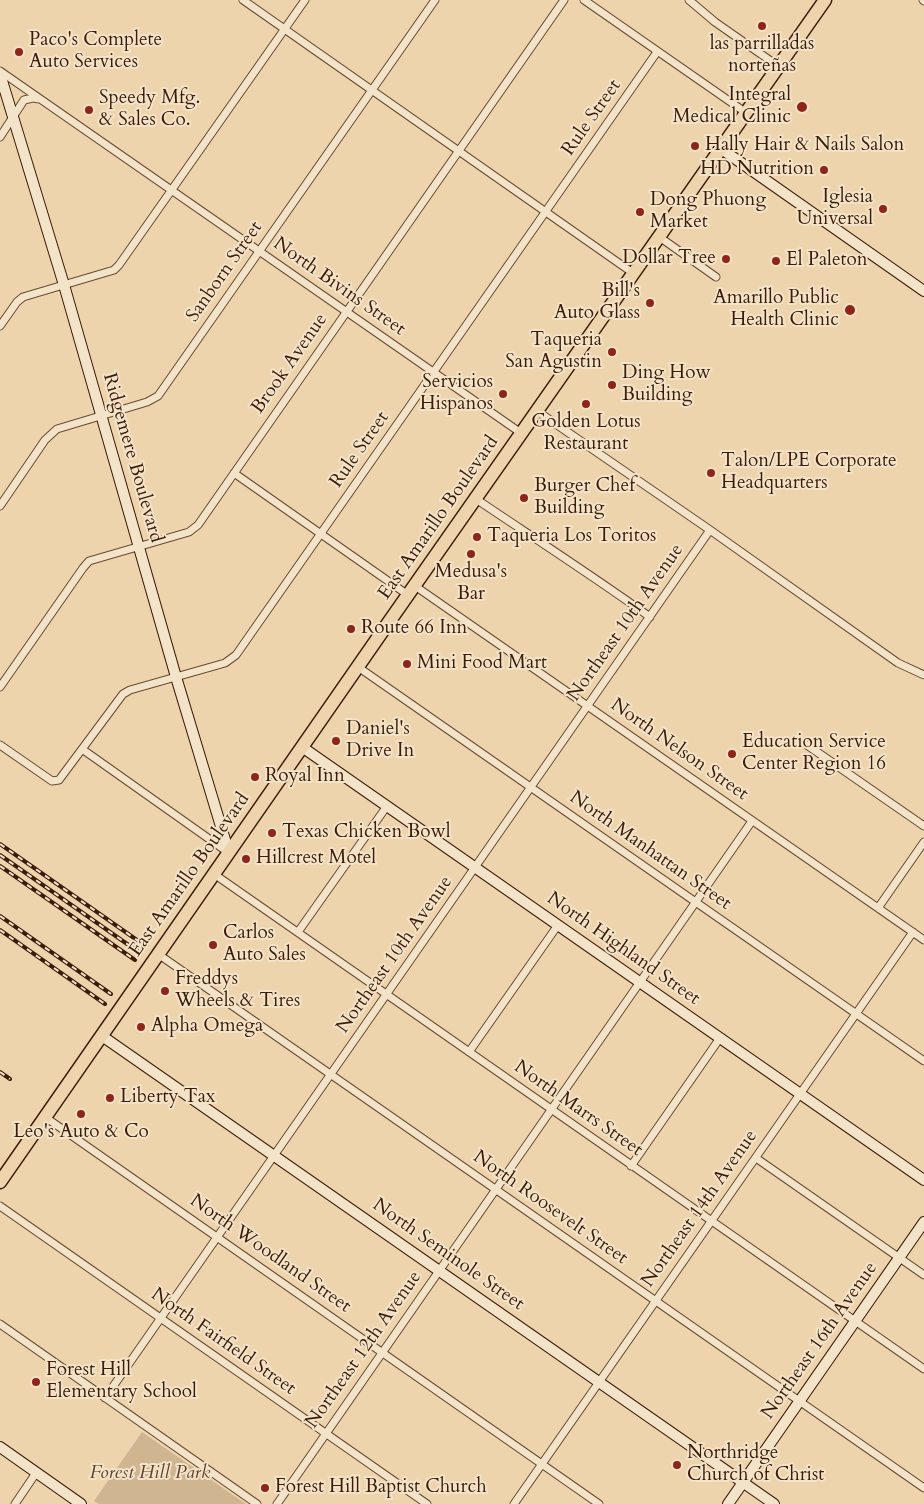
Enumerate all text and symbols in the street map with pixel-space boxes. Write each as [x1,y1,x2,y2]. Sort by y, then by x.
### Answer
marker: las parrilladas norteñas [756,20,768,32]
place label: Paco's Complete Auto Services [29,30,162,74]
place label: las parrilladas norteñas [710,34,814,78]
marker: Paco's Complete Auto Services [13,46,25,58]
street label: Rule Street [557,75,627,161]
place label: Integral Medical Clinic [673,85,791,129]
place label: Speedy Mfg. & Sales Co. [99,88,200,132]
marker: Integral Medical Clinic [795,100,809,114]
marker: Speedy Mfg. & Sales Co. [83,104,95,116]
place label: Hally Hair & Nails Salon [705,135,904,157]
marker: Hally Hair & Nails Salon [689,140,701,152]
place label: HD Nutrition [700,159,814,181]
marker: HD Nutrition [818,164,830,176]
place label: Iglesia Universal [797,187,873,231]
place label: Dong Phuong Market [650,190,766,234]
marker: Iglesia Universal [877,203,889,215]
marker: Dong Phuong Market [634,206,646,218]
street label: Sanborn Street [182,217,268,327]
street label: North Bivins Street [269,233,409,341]
place label: Dollar Tree [622,248,716,270]
place label: El Paleton [786,250,868,272]
marker: Dollar Tree [720,253,732,265]
marker: El Paleton [770,255,782,267]
place label: Bill's Auto Glass [554,281,640,325]
place label: Amarillo Public Health Clinic [713,288,839,332]
marker: Bill's Auto Glass [644,297,656,309]
marker: Amarillo Public Health Clinic [843,303,857,317]
street label: Brook Avenue [247,309,333,419]
place label: Taqueria San Agustin [505,330,602,374]
marker: Taqueria San Agustin [606,346,618,358]
place label: Ding How Building [622,363,711,407]
street label: Ridgemere Boulevard [97,371,167,545]
place label: Servicios Hispanos [420,372,493,416]
marker: Ding How Building [606,379,618,391]
marker: Servicios Hispanos [497,388,509,400]
marker: Golden Lotus Restaurant [580,398,592,410]
street label: Rule Street [325,407,395,493]
place label: Golden Lotus Restaurant [531,412,641,456]
street label: East Amarillo Boulevard [374,432,504,604]
place label: Talon/LPE Corporate Headquarters [721,451,897,495]
marker: Talon/LPE Corporate Headquarters [705,467,717,479]
place label: Burger Chef Building [534,476,635,520]
marker: Burger Chef Building [518,492,530,504]
place label: Taqueria Los Toritos [487,526,656,548]
marker: Taqueria Los Toritos [471,531,483,543]
street label: Northeast 10th Avenue [563,540,689,706]
marker: Medusa's Bar [465,548,477,560]
place label: Medusa's Bar [435,562,507,606]
place label: Route 66 Inn [361,618,467,640]
marker: Route 66 Inn [345,623,357,635]
place label: Mini Food Mart [417,653,547,675]
marker: Mini Food Mart [401,658,413,670]
street label: North Nelson Street [606,694,752,806]
place label: Daniel's Drive In [346,719,414,763]
place label: Education Service Center Region 16 [742,732,886,776]
marker: Daniel's Drive In [330,735,342,747]
marker: Education Service Center Region 16 [726,748,738,760]
place label: Royal Inn [265,766,345,788]
marker: Royal Inn [249,771,261,783]
street label: North Manhattan Street [565,787,735,915]
street label: East Amarillo Boulevard [125,789,255,961]
place label: Texas Chicken Bowl [282,822,451,844]
marker: Texas Chicken Bowl [266,827,278,839]
place label: Hillcrest Motel [256,848,376,870]
marker: Hillcrest Motel [240,853,252,865]
street label: Northeast 10th Avenue [332,872,458,1038]
street label: North Highland Street [542,887,704,1011]
place label: Carlos Auto Sales [223,923,306,967]
marker: Carlos Auto Sales [207,939,219,951]
place label: Freddys Wheels & Tires [175,969,300,1013]
marker: Freddys Wheels & Tires [159,985,171,997]
place label: Alpha Omega [151,1016,263,1038]
marker: Alpha Omega [135,1021,147,1033]
street label: North Marrs Street [509,1056,647,1162]
place label: Liberty Tax [120,1087,215,1109]
marker: Liberty Tax [104,1092,116,1104]
marker: Leo's Auto & Co [75,1108,87,1120]
place label: Leo's Auto & Co [13,1122,149,1144]
street label: Northeast 14th Avenue [637,1126,763,1292]
street label: North Roosevelt Street [468,1146,632,1270]
street label: North Woodland Street [185,1190,355,1318]
street label: North Seminole Street [368,1194,528,1316]
street label: Northeast 16th Avenue [757,1258,883,1424]
street label: Northeast 12th Avenue [301,1267,427,1433]
street label: North Fairfield Street [146,1284,300,1400]
place label: Forest Hill Elementary School [46,1360,197,1404]
marker: Forest Hill Elementary School [30,1376,42,1388]
place label: Northridge Church of Christ [687,1443,824,1487]
marker: Northridge Church of Christ [671,1459,683,1471]
park label: Forest Hill Park [90,1463,210,1485]
place label: Forest Hill Baptist Church [275,1477,487,1499]
marker: Forest Hill Baptist Church [259,1482,271,1494]

